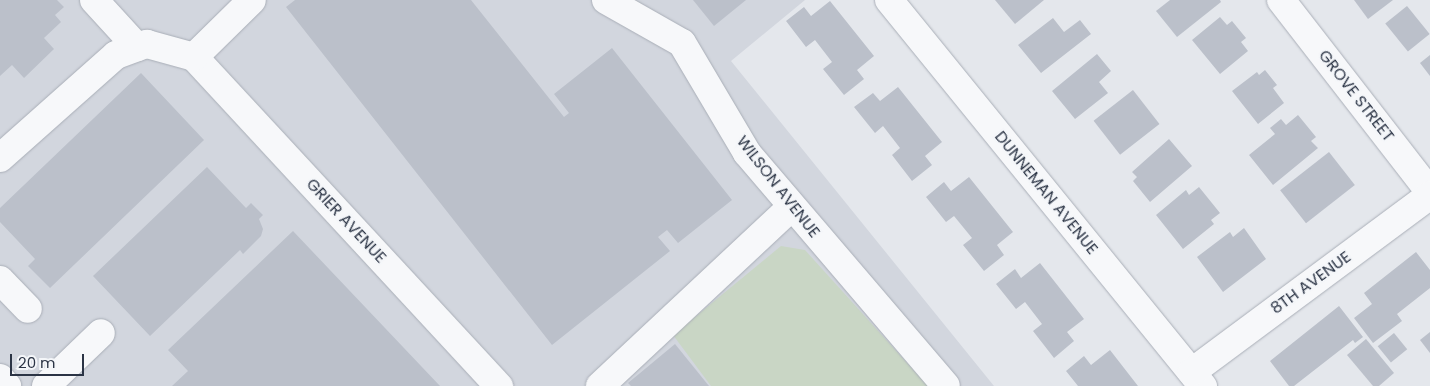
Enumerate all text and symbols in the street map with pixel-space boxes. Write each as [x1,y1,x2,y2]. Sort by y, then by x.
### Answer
street label: GROVE STREET [1314,46,1398,146]
street label: DUNNEMAN AVENUE [990,128,1102,258]
street label: WILSON AVENUE [732,132,824,242]
street label: GRIER AVENUE [302,175,390,267]
street label: 8TH AVENUE [1267,248,1355,318]
scale bar [12,344,86,376]
text: 20 m [18,352,56,373]

